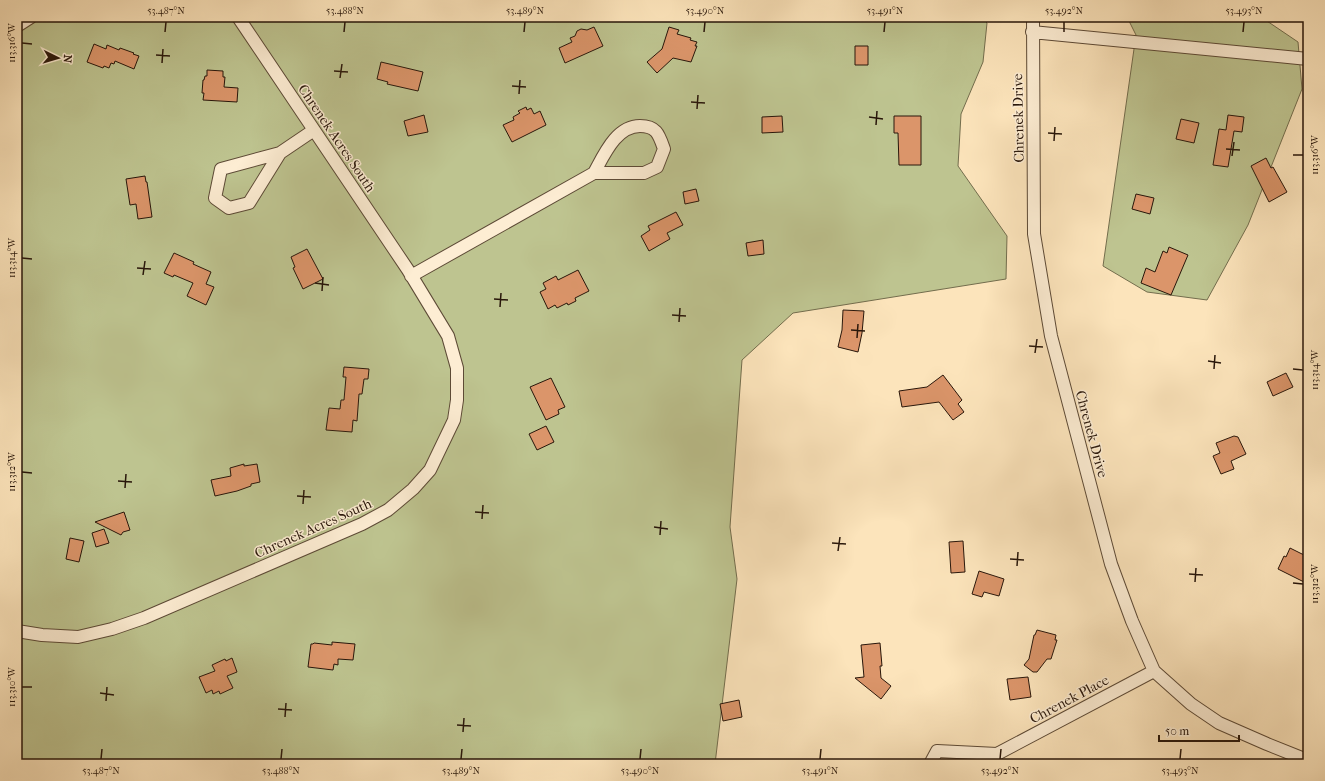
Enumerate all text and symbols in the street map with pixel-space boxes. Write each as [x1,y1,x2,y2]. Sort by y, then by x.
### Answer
text: 53.487°N [147,5,185,17]
text: 53.488°N [326,5,364,17]
text: 53.489°N [506,5,544,17]
text: 53.490°N [686,5,725,17]
text: 53.491°N [867,5,904,17]
text: 53.492°N [1045,5,1083,17]
text: 53.493°N [1225,5,1263,17]
text: 113.316°W [6,22,18,63]
north arrow [38,38,78,78]
text: N [61,54,74,64]
street label: Chrenek Drive [1009,73,1028,163]
street label: Chrenek Acres South [294,81,379,196]
text: 113.316°W [1309,134,1321,175]
text: 113.314°W [6,237,18,278]
text: 113.314°W [1309,349,1321,390]
street label: Chrenek Drive [1072,389,1111,480]
text: 113.312°W [6,451,18,492]
street label: Chrenek Acres South [252,495,375,562]
text: 113.312°W [1309,563,1321,604]
text: 113.310°W [6,666,18,707]
street label: Chrenek Place [1027,671,1112,727]
scale bar [1159,717,1239,743]
text: 50 m [1165,724,1189,738]
text: 53.487°N [82,765,120,777]
text: 53.488°N [262,765,300,777]
text: 53.489°N [442,765,480,777]
text: 53.490°N [621,765,660,777]
text: 53.491°N [802,765,839,777]
text: 53.492°N [981,765,1019,777]
text: 53.493°N [1161,765,1199,777]

